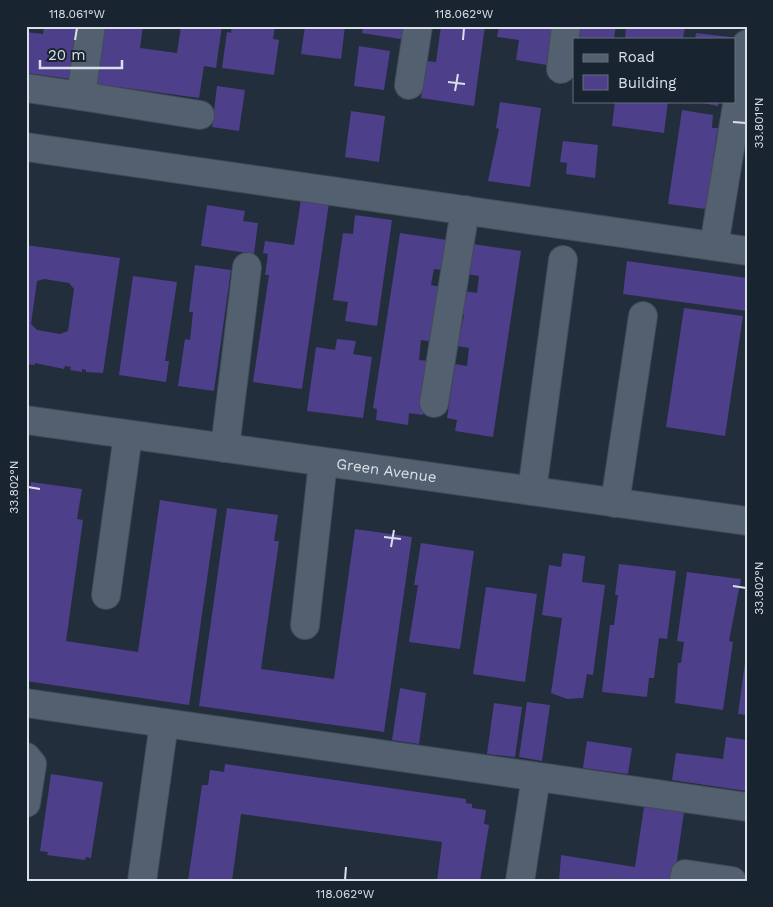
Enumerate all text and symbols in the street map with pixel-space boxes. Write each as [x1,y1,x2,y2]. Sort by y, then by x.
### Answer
text: 118.061°W [49,7,106,21]
text: 118.062°W [435,7,494,21]
scale bar [40,38,122,70]
legend [573,38,736,102]
text: 20 m [48,46,86,64]
text: Road [618,48,655,66]
text: Building [618,74,676,92]
text: 33.801°N [752,97,766,149]
street label: Green Avenue [335,455,438,486]
text: 33.802°N [7,460,21,514]
text: 33.802°N [752,561,766,615]
text: 118.062°W [316,887,375,901]

